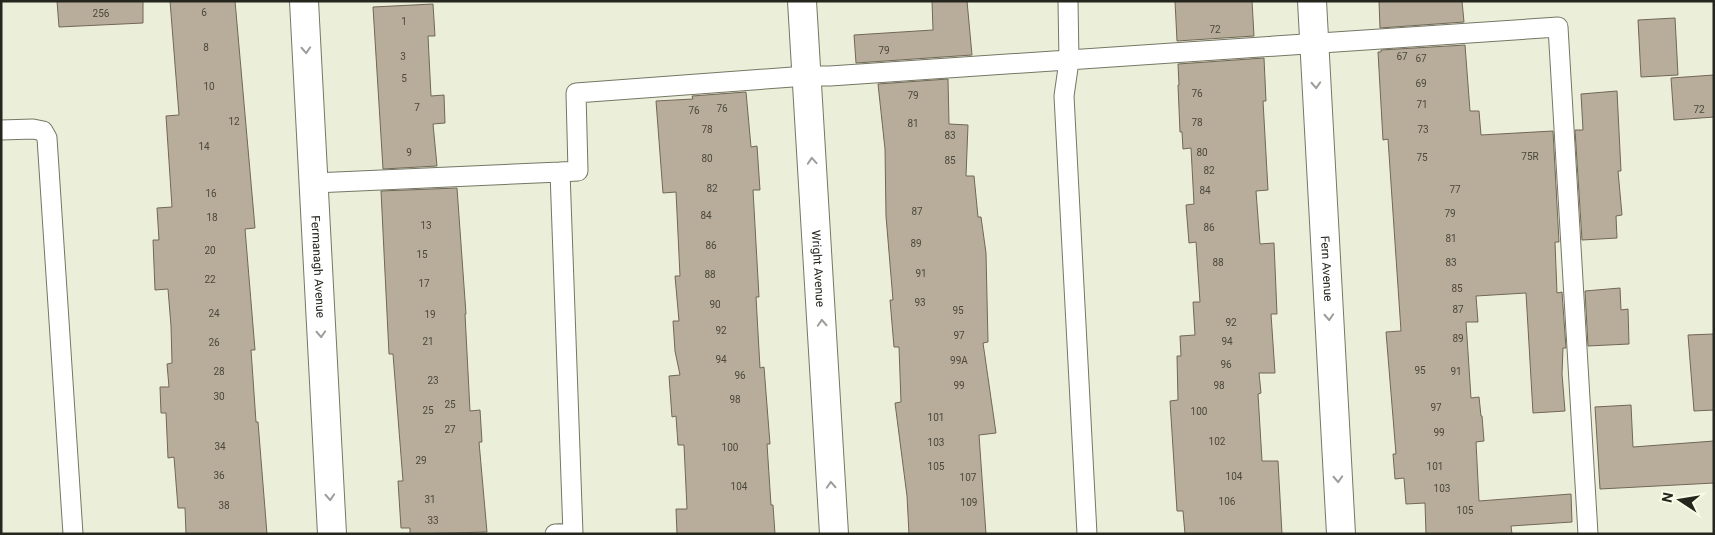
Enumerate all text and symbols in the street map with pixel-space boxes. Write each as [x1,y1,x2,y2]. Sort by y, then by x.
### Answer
house number: 6 [201,7,207,18]
house number: 256 [93,8,110,19]
house number: 1 [401,16,407,27]
house number: 72 [1209,24,1221,35]
house number: 8 [203,42,209,53]
house number: 79 [878,45,890,56]
one-way arrow [301,46,312,54]
house number: 3 [400,51,406,62]
house number: 67 [1396,51,1408,62]
house number: 67 [1415,53,1427,64]
house number: 5 [401,73,407,84]
house number: 69 [1415,78,1427,89]
house number: 10 [203,81,215,92]
one-way arrow [1311,81,1322,89]
house number: 76 [1191,88,1203,99]
house number: 79 [907,90,919,101]
house number: 71 [1416,99,1428,110]
house number: 7 [414,102,420,113]
house number: 76 [716,103,728,114]
house number: 72 [1693,104,1705,115]
house number: 76 [688,105,700,116]
house number: 12 [228,116,240,127]
house number: 78 [1191,117,1203,128]
house number: 81 [907,118,919,129]
house number: 78 [701,124,713,135]
house number: 73 [1417,124,1429,135]
house number: 83 [944,130,956,141]
house number: 14 [198,141,210,152]
house number: 9 [406,147,412,158]
house number: 80 [1196,147,1208,158]
house number: 75R [1521,151,1539,162]
house number: 75 [1416,152,1428,163]
house number: 80 [701,153,713,164]
house number: 85 [944,155,956,166]
one-way arrow [807,156,818,164]
house number: 82 [1203,165,1215,176]
house number: 82 [706,183,718,194]
house number: 77 [1449,184,1461,195]
house number: 84 [1199,185,1211,196]
house number: 16 [205,188,217,199]
house number: 87 [911,206,923,217]
house number: 79 [1444,208,1456,219]
house number: 84 [700,210,712,221]
house number: 18 [206,212,218,223]
street label: Fermanagh Avenue [308,215,328,318]
house number: 13 [420,220,432,231]
house number: 86 [1203,222,1215,233]
street label: Wright Avenue [809,230,827,307]
house number: 81 [1445,233,1457,244]
street label: Fern Avenue [1318,235,1335,302]
house number: 89 [910,238,922,249]
house number: 86 [705,240,717,251]
house number: 20 [204,245,216,256]
house number: 15 [416,249,428,260]
house number: 88 [1212,257,1224,268]
house number: 83 [1445,257,1457,268]
house number: 91 [915,268,927,279]
house number: 88 [704,269,716,280]
house number: 22 [204,274,216,285]
house number: 17 [418,278,430,289]
house number: 85 [1451,283,1463,294]
house number: 93 [914,297,926,308]
house number: 90 [709,299,721,310]
house number: 87 [1452,304,1464,315]
house number: 95 [952,305,964,316]
house number: 24 [208,308,220,319]
house number: 19 [424,309,436,320]
one-way arrow [1323,313,1334,321]
house number: 92 [1225,317,1237,328]
one-way arrow [817,319,828,327]
house number: 92 [715,325,727,336]
house number: 97 [953,330,965,341]
one-way arrow [316,331,327,339]
house number: 89 [1452,333,1464,344]
house number: 21 [422,336,434,347]
house number: 94 [1221,336,1233,347]
house number: 26 [208,337,220,348]
house number: 94 [715,354,727,365]
house number: 99A [950,355,968,366]
house number: 96 [1220,359,1232,370]
house number: 95 [1414,365,1426,376]
house number: 28 [213,366,225,377]
house number: 91 [1450,366,1462,377]
house number: 96 [734,370,746,381]
house number: 23 [427,375,439,386]
house number: 99 [953,380,965,391]
house number: 98 [1213,380,1225,391]
house number: 30 [213,391,225,402]
house number: 98 [729,394,741,405]
house number: 25 [444,399,456,410]
house number: 97 [1430,402,1442,413]
house number: 25 [422,405,434,416]
house number: 100 [1191,406,1208,417]
house number: 101 [928,412,944,423]
house number: 27 [444,424,456,435]
house number: 99 [1433,427,1445,438]
house number: 102 [1209,436,1226,447]
house number: 103 [928,437,944,448]
house number: 34 [214,441,226,452]
house number: 100 [722,442,739,453]
house number: 29 [415,455,427,466]
house number: 105 [928,461,945,472]
house number: 101 [1427,461,1443,472]
house number: 36 [213,470,225,481]
house number: 104 [1226,471,1243,482]
house number: 107 [960,472,977,483]
north arrow [1655,475,1705,525]
one-way arrow [1333,476,1343,484]
house number: 104 [731,481,748,492]
one-way arrow [826,481,836,488]
house number: 103 [1434,483,1450,494]
text: N [1658,491,1676,504]
one-way arrow [325,493,336,501]
house number: 31 [424,494,436,505]
house number: 106 [1219,496,1236,507]
house number: 109 [961,497,977,508]
house number: 38 [218,500,230,511]
house number: 105 [1457,505,1474,516]
house number: 33 [427,515,439,526]

